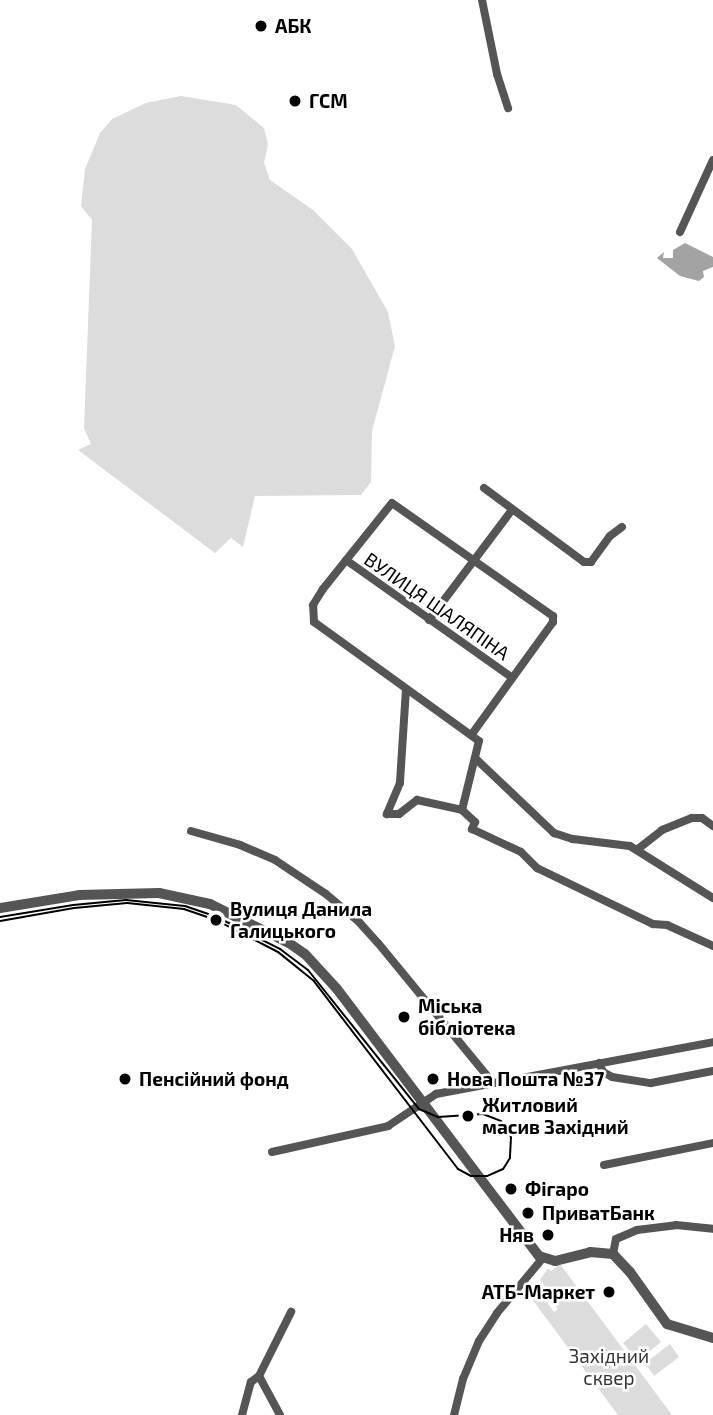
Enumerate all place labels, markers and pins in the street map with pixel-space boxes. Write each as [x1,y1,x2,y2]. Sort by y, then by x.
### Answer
place label: АБК [275,15,311,37]
marker: АБК [253,18,269,34]
place label: ГСМ [309,90,348,112]
marker: ГСМ [287,93,303,109]
place label: Вулиця Данила Галицького [230,898,372,942]
marker: Вулиця Данила Галицького [208,912,224,928]
place label: Міська бібліотека [418,995,516,1039]
marker: Міська бібліотека [396,1009,412,1025]
place label: Пенсійний фонд [139,1068,289,1090]
place label: Нова Пошта №37 [447,1068,604,1090]
marker: Пенсійний фонд [117,1071,133,1087]
marker: Нова Пошта №37 [425,1071,441,1087]
place label: Житловий масив Західний [482,1094,629,1138]
marker: Житловий масив Західний [460,1108,476,1124]
place label: Фігаро [525,1178,589,1200]
marker: Фігаро [503,1181,519,1197]
place label: ПриватБанк [542,1202,655,1224]
marker: ПриватБанк [520,1205,536,1221]
place label: Няв [499,1224,534,1246]
marker: Няв [540,1227,556,1243]
place label: АТБ-Маркет [482,1281,595,1303]
marker: АТБ-Маркет [601,1284,617,1300]

